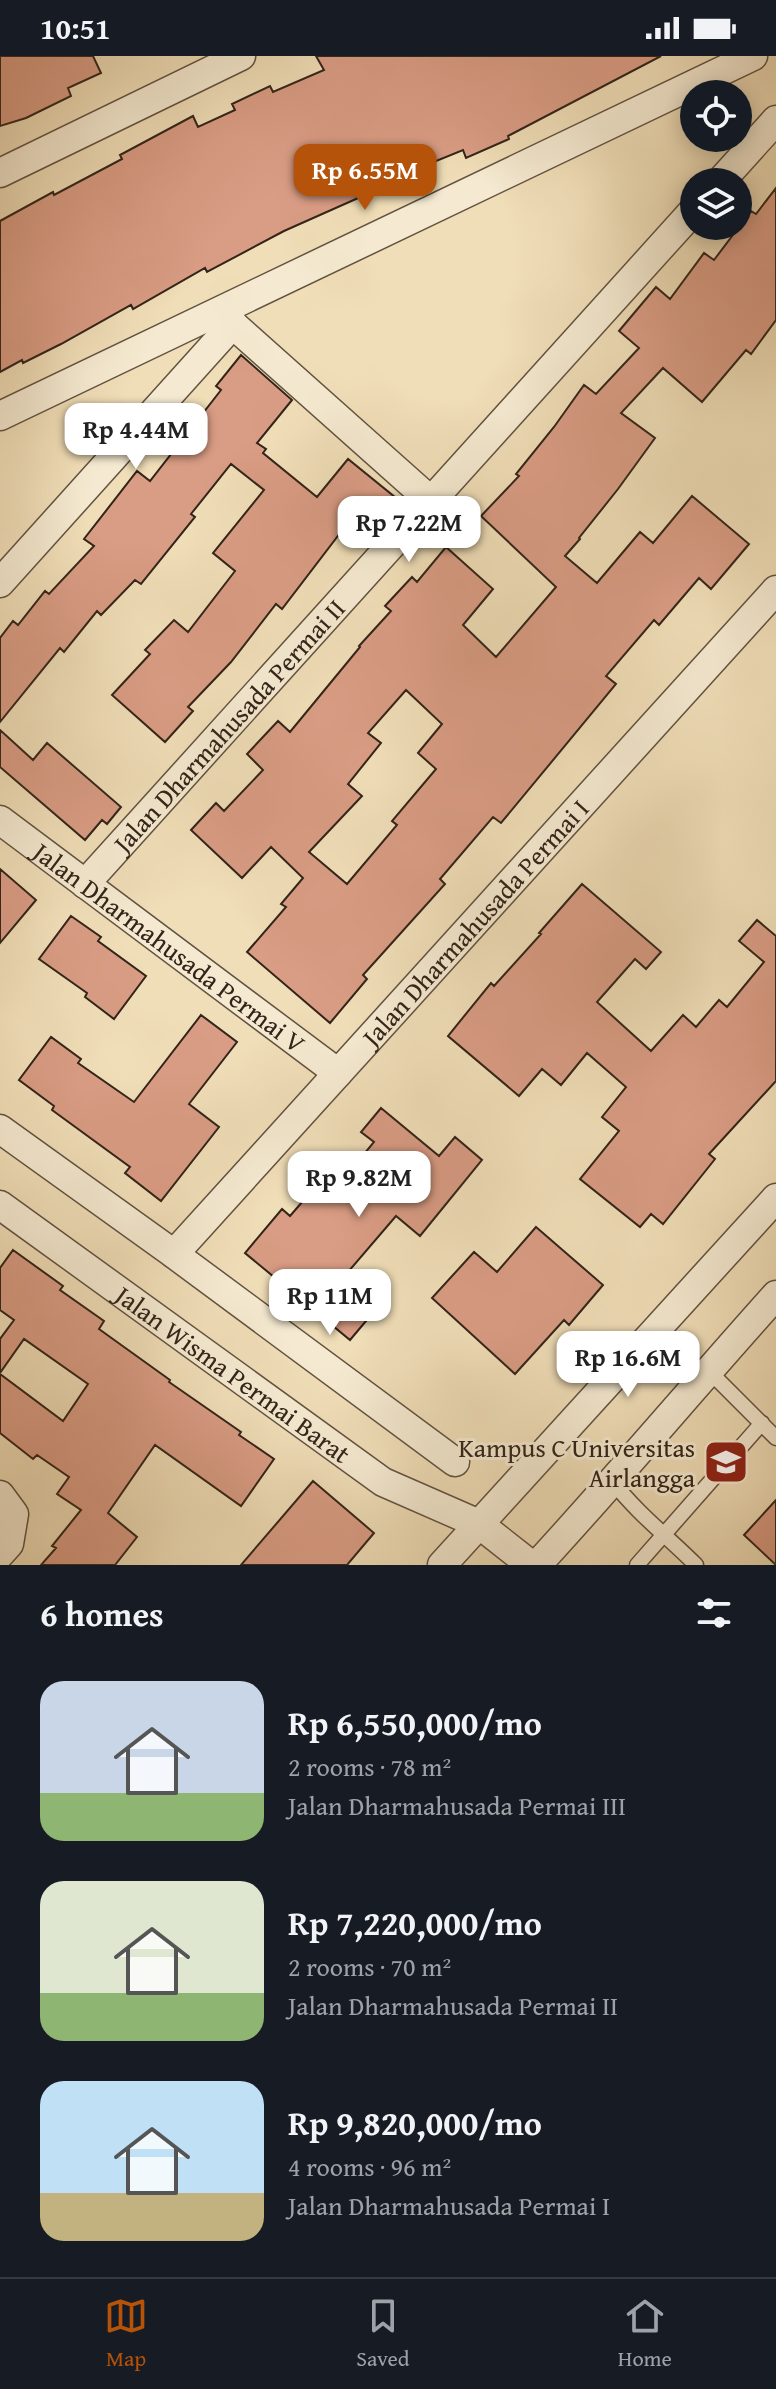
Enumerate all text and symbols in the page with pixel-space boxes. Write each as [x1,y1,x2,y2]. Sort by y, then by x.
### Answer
text: 10:51 [40,6,111,50]
map controls [680,80,752,240]
button: locate [680,80,752,152]
pin: Rp 6.55M [282,144,448,212]
text: Rp 6.55M [312,150,418,189]
button: layers [680,168,752,240]
pin: Rp 4.44M [53,403,219,471]
text: Rp 4.44M [83,409,189,448]
pin: Rp 7.22M [326,496,492,564]
text: Rp 7.22M [356,502,462,541]
street label: Jalan Dharmahusada Permai II [101,590,354,863]
street label: Jalan Dharmahusada Permai I [350,790,598,1057]
street label: Jalan Dharmahusada Permai V [23,830,314,1062]
pin: Rp 9.82M [276,1151,442,1219]
text: Rp 9.82M [306,1157,412,1196]
pin: Rp 11M [265,1269,395,1337]
street label: Jalan Wisma Permai Barat [105,1274,359,1472]
text: Rp 11M [287,1275,373,1314]
pin: Rp 16.6M [545,1331,711,1399]
text: Rp 16.6M [575,1337,681,1376]
place label: Kampus C Universitas Airlangga [458,1428,696,1497]
school or university icon: Kampus C Universitas Airlangga [702,1438,750,1486]
text: 6 homes [40,1589,164,1638]
icon: filters [692,1591,736,1635]
text: Rp 6,550,000/mo [288,1698,542,1747]
icon: home [104,1713,200,1809]
text: 2 rooms · 78 m² [288,1747,451,1786]
text: Jalan Dharmahusada Permai III [288,1786,626,1825]
text: Rp 7,220,000/mo [288,1898,542,1947]
icon: home [104,1913,200,2009]
text: 2 rooms · 70 m² [288,1947,451,1986]
text: Jalan Dharmahusada Permai II [288,1986,618,2025]
text: Rp 9,820,000/mo [288,2098,542,2147]
icon: home [104,2113,200,2209]
text: 4 rooms · 96 m² [288,2147,451,2186]
text: Jalan Dharmahusada Permai I [288,2186,610,2225]
tab: Map [104,2294,148,2374]
tab: Saved [356,2294,410,2374]
tab: Home [618,2294,672,2374]

